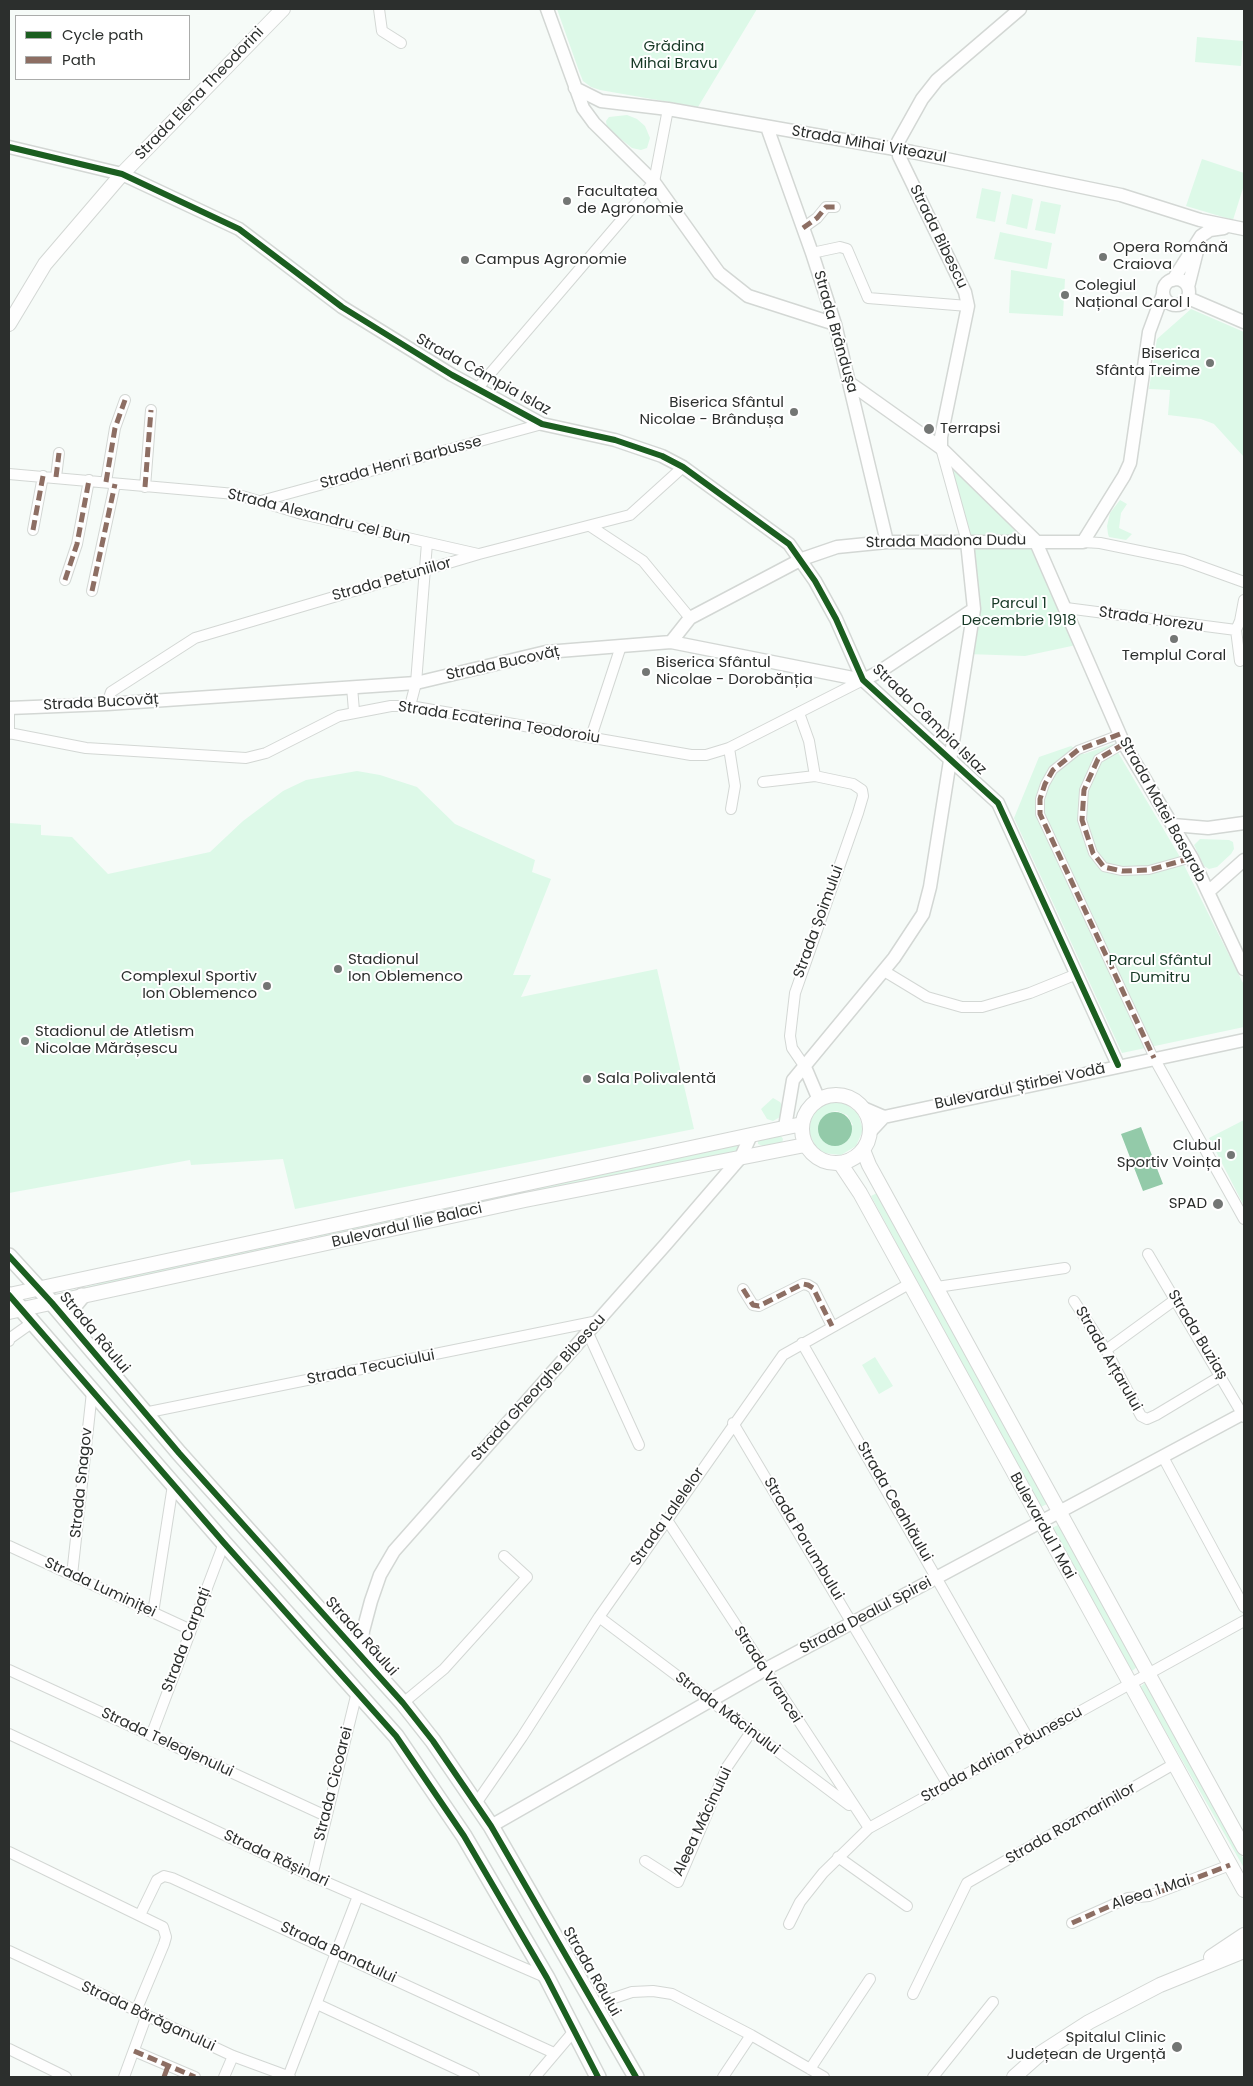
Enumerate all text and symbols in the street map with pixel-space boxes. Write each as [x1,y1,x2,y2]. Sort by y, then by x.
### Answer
legend [15,15,190,80]
text: Cycle path [62,24,143,45]
street label: Strada Elena Theodorini [132,24,268,164]
park label: Grădina Mihai Bravu [631,38,717,73]
text: Path [62,49,96,70]
street label: Strada Mihai Viteazul [790,122,948,168]
street label: Strada Bibescu [905,182,971,292]
place label: Facultatea de Agronomie [577,183,684,218]
marker: Facultatea de Agronomie [561,195,573,207]
place label: Opera Română Craiova [1113,239,1228,274]
place label: Campus Agronomie [475,251,627,269]
marker: Opera Română Craiova [1097,251,1109,263]
marker: Campus Agronomie [459,254,471,266]
street label: Strada Brândușa [809,269,861,395]
place label: Colegiul Național Carol I [1075,277,1190,312]
marker: Colegiul Național Carol I [1059,289,1071,301]
street label: Strada Câmpia Islaz [412,330,554,420]
place label: Biserica Sfânta Treime [1095,345,1200,380]
marker: Biserica Sfânta Treime [1204,357,1216,369]
place label: Biserica Sfântul Nicolae - Brândușa [639,394,784,429]
marker: Biserica Sfântul Nicolae - Brândușa [788,406,800,418]
place label: Terrapsi [940,420,1000,438]
marker: Terrapsi [922,422,936,436]
street label: Strada Henri Barbusse [318,433,484,493]
street label: Strada Alexandru cel Bun [226,486,412,548]
street label: Strada Madona Dudu [865,532,1027,552]
street label: Strada Petuniilor [330,554,454,606]
park label: Parcul 1 Decembrie 1918 [961,595,1077,630]
street label: Strada Horezu [1097,604,1205,636]
marker: Templul Coral [1168,633,1180,645]
street label: Strada Bucovăț [444,643,562,685]
place label: Templul Coral [1122,647,1226,665]
place label: Biserica Sfântul Nicolae - Dorobănția [656,654,813,689]
street label: Strada Câmpia Islaz [868,661,990,779]
marker: Biserica Sfântul Nicolae - Dorobănția [640,666,652,678]
street label: Strada Bucovăț [43,691,159,715]
street label: Strada Ecaterina Teodoroiu [397,698,601,748]
street label: Strada Matei Basarab [1115,734,1209,886]
street label: Strada Șoimului [790,863,848,981]
place label: Stadionul Ion Oblemenco [348,951,463,986]
park label: Parcul Sfântul Dumitru [1108,952,1212,987]
marker: Stadionul Ion Oblemenco [332,963,344,975]
place label: Complexul Sportiv Ion Oblemenco [121,968,257,1003]
marker: Complexul Sportiv Ion Oblemenco [261,980,273,992]
place label: Stadionul de Atletism Nicolae Mărășescu [35,1023,194,1058]
marker: Stadionul de Atletism Nicolae Mărășescu [19,1035,31,1047]
street label: Bulevardul Știrbei Vodă [933,1060,1107,1114]
place label: Sala Polivalentă [597,1070,716,1088]
marker: Sala Polivalentă [581,1073,593,1085]
place label: Clubul Sportiv Voința [1117,1137,1221,1172]
marker: Clubul Sportiv Voința [1225,1149,1237,1161]
place label: SPAD [1169,1195,1207,1213]
marker: SPAD [1211,1197,1225,1211]
street label: Bulevardul Ilie Balaci [330,1200,484,1252]
street label: Strada Buziaș [1163,1287,1231,1383]
street label: Strada Râului [55,1289,133,1377]
street label: Strada Arțarului [1071,1304,1145,1414]
street label: Strada Gheorghe Bibescu [468,1311,610,1465]
street label: Strada Tecuciului [306,1347,436,1389]
street label: Strada Snagov [67,1427,97,1539]
street label: Strada Ceahlăului [852,1439,936,1565]
street label: Strada Lalelelor [627,1464,709,1570]
street label: Bulevardul 1 Mai [1005,1470,1079,1582]
street label: Strada Porumbului [759,1474,847,1604]
street label: Strada Luminiței [41,1554,159,1622]
street label: Strada Dealul Spirei [797,1574,935,1658]
street label: Strada Carpați [159,1585,215,1695]
street label: Strada Râului [321,1594,401,1680]
street label: Strada Vrancei [729,1623,805,1727]
street label: Strada Măcinului [671,1669,783,1759]
street label: Strada Adrian Păunescu [918,1703,1086,1807]
street label: Strada Teleajenului [98,1704,236,1782]
street label: Strada Cicoarei [311,1725,357,1843]
street label: Aleea Măcinului [670,1764,736,1880]
street label: Strada Rozmarinilor [1003,1779,1139,1869]
street label: Strada Rășinari [220,1827,332,1891]
street label: Aleea 1 Mai [1109,1872,1193,1914]
street label: Strada Banatului [277,1918,399,1988]
street label: Strada Râului [558,1924,624,2020]
street label: Strada Bărăganului [78,1978,218,2056]
place label: Spitalul Clinic Județean de Urgență [1007,2029,1166,2064]
marker: Spitalul Clinic Județean de Urgență [1170,2040,1184,2054]

